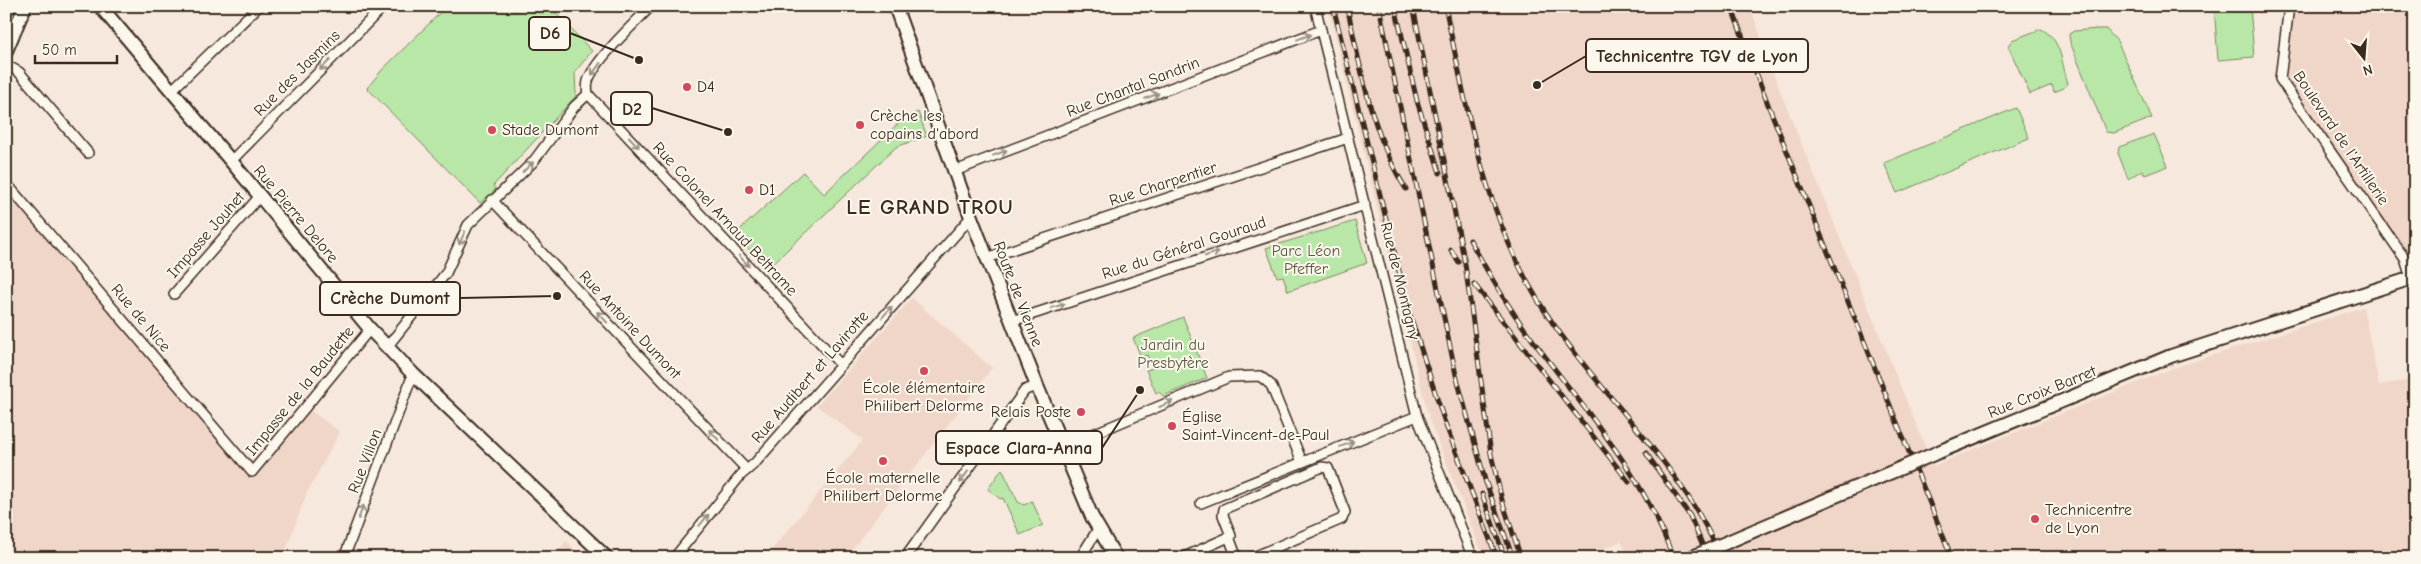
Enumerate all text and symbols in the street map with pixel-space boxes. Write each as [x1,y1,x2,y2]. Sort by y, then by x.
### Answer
callout: D6 [529,17,570,50]
text: D6 [540,23,560,44]
street label: Rue des Jasmins [250,26,344,120]
scale bar [35,32,118,64]
one-way arrow [1295,32,1311,41]
north arrow [2338,32,2388,82]
callout: Technicentre TGV de Lyon [1586,39,1808,72]
text: 50 m [42,41,77,59]
text: Technicentre TGV de Lyon [1596,46,1798,67]
street label: Rue Chantal Sandrin [1064,53,1202,121]
one-way arrow [319,59,331,72]
text: N [2361,60,2375,79]
one-way arrow [591,62,601,76]
street label: Boulevard de l'Artillerie [2289,68,2393,208]
place label: D4 [697,78,715,96]
marker: D4 [681,81,693,93]
one-way arrow [1144,91,1159,100]
callout: D2 [611,92,652,125]
text: D2 [622,99,642,120]
place label: Crèche les copains d'abord [870,107,979,143]
marker: Crèche les copains d'abord [854,119,866,131]
place label: Stade Dumont [502,121,599,139]
marker: Stade Dumont [486,124,498,136]
one-way arrow [628,136,640,148]
street label: Rue Colonel Arnaud Beltrame [649,138,801,300]
one-way arrow [992,148,1007,157]
street label: Rue Charpentier [1107,158,1220,210]
one-way arrow [521,161,534,173]
street label: Rue Pierre Delore [250,162,342,266]
place label: D1 [759,181,775,199]
marker: D1 [743,184,755,196]
street label: Impasse Jouhet [164,188,248,282]
district label: LE GRAND TROU [846,195,1014,219]
street label: Rue du Général Gouraud [1100,213,1268,283]
street label: Rue de Montagny [1377,220,1424,342]
one-way arrow [457,230,467,245]
street label: Route de Vienne [990,239,1046,349]
park label: Parc Léon Pfeffer [1272,242,1340,278]
one-way arrow [1204,249,1220,259]
one-way arrow [738,255,750,267]
street label: Rue Antoine Dumont [575,267,685,383]
street label: Rue de Nice [107,280,175,356]
callout: Crèche Dumont [320,282,460,315]
text: Crèche Dumont [330,288,451,309]
one-way arrow [1050,300,1066,310]
one-way arrow [881,305,893,318]
street label: Rue Audibert et Lavirotte [748,307,872,447]
one-way arrow [596,310,608,323]
street label: Impasse de la Baudette [242,323,358,459]
park label: Jardin du Presbytère [1137,336,1209,372]
street label: Rue Croix Barret [1985,362,2099,422]
marker: École élémentaire Philibert Delorme [918,365,930,377]
place label: École élémentaire Philibert Delorme [863,378,985,415]
one-way arrow [1158,398,1173,408]
place label: Relais Poste [991,403,1071,421]
marker: Relais Poste [1075,406,1087,418]
place label: Église Saint-Vincent-de-Paul [1182,407,1330,444]
marker: Église Saint-Vincent-de-Paul [1166,420,1178,432]
street label: Rue Villon [344,426,386,496]
one-way arrow [708,428,720,441]
callout: Espace Clara-Anna [936,431,1102,464]
text: Espace Clara-Anna [946,438,1092,459]
one-way arrow [1339,439,1354,448]
marker: École maternelle Philibert Delorme [877,455,889,467]
place label: École maternelle Philibert Delorme [824,468,942,505]
one-way arrow [959,470,969,484]
place label: Technicentre de Lyon [2045,501,2132,537]
one-way arrow [357,505,366,520]
marker: Technicentre de Lyon [2029,513,2041,525]
one-way arrow [699,514,710,527]

